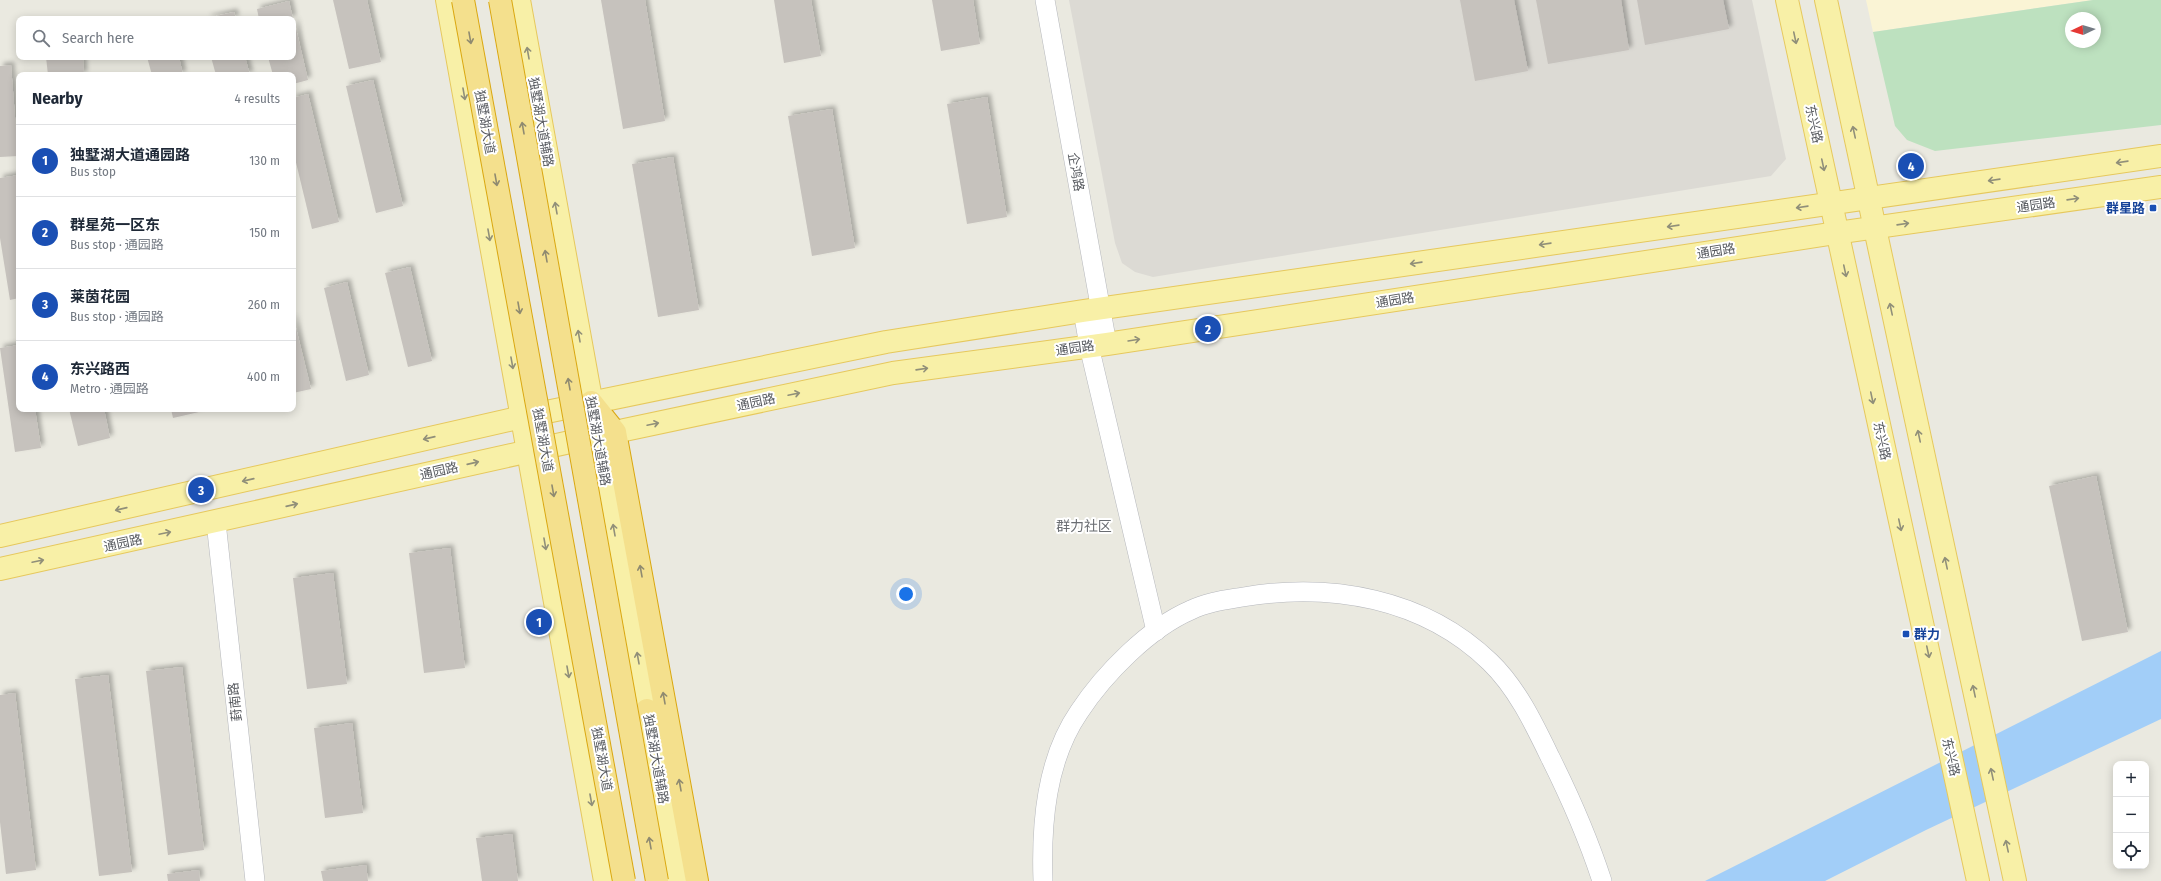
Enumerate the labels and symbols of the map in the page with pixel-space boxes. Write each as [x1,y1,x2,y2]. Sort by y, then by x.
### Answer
north arrow [2065,12,2101,48]
one-way arrow [466,31,474,44]
one-way arrow [1792,31,1800,44]
one-way arrow [524,47,532,60]
street label: 独墅湖大道辅路 [526,76,556,168]
one-way arrow [460,87,468,100]
street label: 独墅湖大道 [472,89,498,155]
street label: 东兴路 [1803,103,1825,145]
one-way arrow [519,122,527,135]
one-way arrow [1850,126,1858,139]
street label: 企鸿路 [1065,151,1087,193]
pin: 4 [1898,151,1924,181]
one-way arrow [1820,158,1828,171]
one-way arrow [2116,158,2129,166]
one-way arrow [492,173,500,186]
one-way arrow [1988,176,2001,184]
street label: 通园路 [2016,195,2056,215]
one-way arrow [2066,195,2079,203]
place label: 群星路 [2106,201,2145,216]
one-way arrow [552,202,560,215]
one-way arrow [1796,203,1809,211]
marker: 群星路 [2148,203,2158,213]
one-way arrow [1896,220,1909,228]
one-way arrow [1667,222,1680,230]
one-way arrow [485,228,493,241]
one-way arrow [1539,240,1552,248]
street label: 通园路 [1696,241,1736,261]
one-way arrow [542,250,550,263]
one-way arrow [1410,259,1423,267]
one-way arrow [1841,264,1849,277]
street label: 通园路 [1375,290,1415,310]
one-way arrow [515,301,523,314]
one-way arrow [1887,303,1895,316]
pin: 2 [1195,314,1221,344]
one-way arrow [575,330,583,343]
one-way arrow [1127,336,1140,344]
street label: 通园路 [1055,338,1095,358]
one-way arrow [508,356,516,369]
one-way arrow [915,365,928,373]
one-way arrow [565,378,573,391]
one-way arrow [787,390,800,398]
street label: 通园路 [735,391,777,413]
one-way arrow [1869,391,1877,404]
street label: 独墅湖大道辅路 [583,395,613,487]
street label: 独墅湖大道 [530,407,556,473]
one-way arrow [646,419,659,427]
street label: 东兴路 [1871,420,1893,462]
one-way arrow [1914,430,1922,443]
one-way arrow [423,435,436,443]
street label: 通园路 [418,459,460,483]
one-way arrow [466,459,479,467]
pin: 3 [188,475,214,505]
one-way arrow [242,476,255,484]
one-way arrow [549,484,557,497]
one-way arrow [285,500,298,508]
one-way arrow [115,505,128,513]
district label: 群力社区 [1056,518,1112,535]
one-way arrow [1897,518,1905,531]
one-way arrow [610,524,618,537]
one-way arrow [158,529,171,537]
street label: 通园路 [102,532,144,554]
one-way arrow [541,537,549,550]
one-way arrow [31,557,44,565]
one-way arrow [1942,557,1950,570]
one-way arrow [636,564,644,577]
your location [896,584,916,604]
pin: 1 [526,607,552,637]
place label: 群力 [1914,627,1940,642]
marker: 群力 [1901,629,1911,639]
one-way arrow [1924,645,1932,658]
one-way arrow [633,651,641,664]
one-way arrow [564,665,572,678]
street label: 葑南路 [226,682,244,722]
one-way arrow [1969,684,1977,697]
one-way arrow [660,692,668,705]
street label: 独墅湖大道辅路 [641,713,671,805]
street label: 独墅湖大道 [589,726,615,792]
street label: 东兴路 [1939,736,1963,778]
one-way arrow [1987,768,1995,781]
one-way arrow [676,779,684,792]
one-way arrow [587,793,595,806]
one-way arrow [646,836,654,849]
one-way arrow [2003,840,2011,853]

